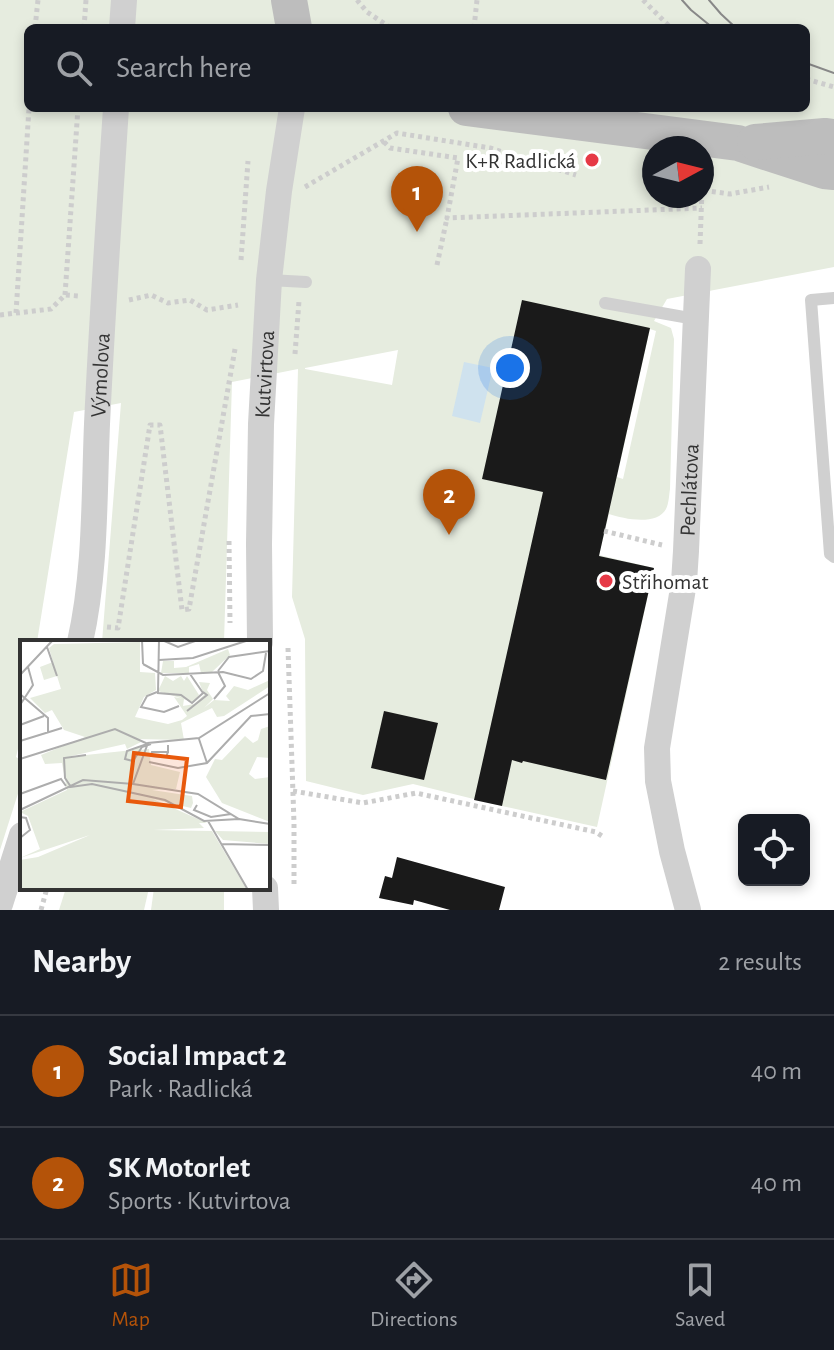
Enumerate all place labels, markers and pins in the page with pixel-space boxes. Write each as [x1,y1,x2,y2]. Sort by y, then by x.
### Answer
place label: K+R Radlická [465,150,576,172]
marker: K+R Radlická [583,151,601,169]
pin: 1 [391,166,443,232]
pin: 2 [423,469,475,535]
place label: Střihomat [622,571,709,593]
marker: Střihomat [597,572,615,590]

